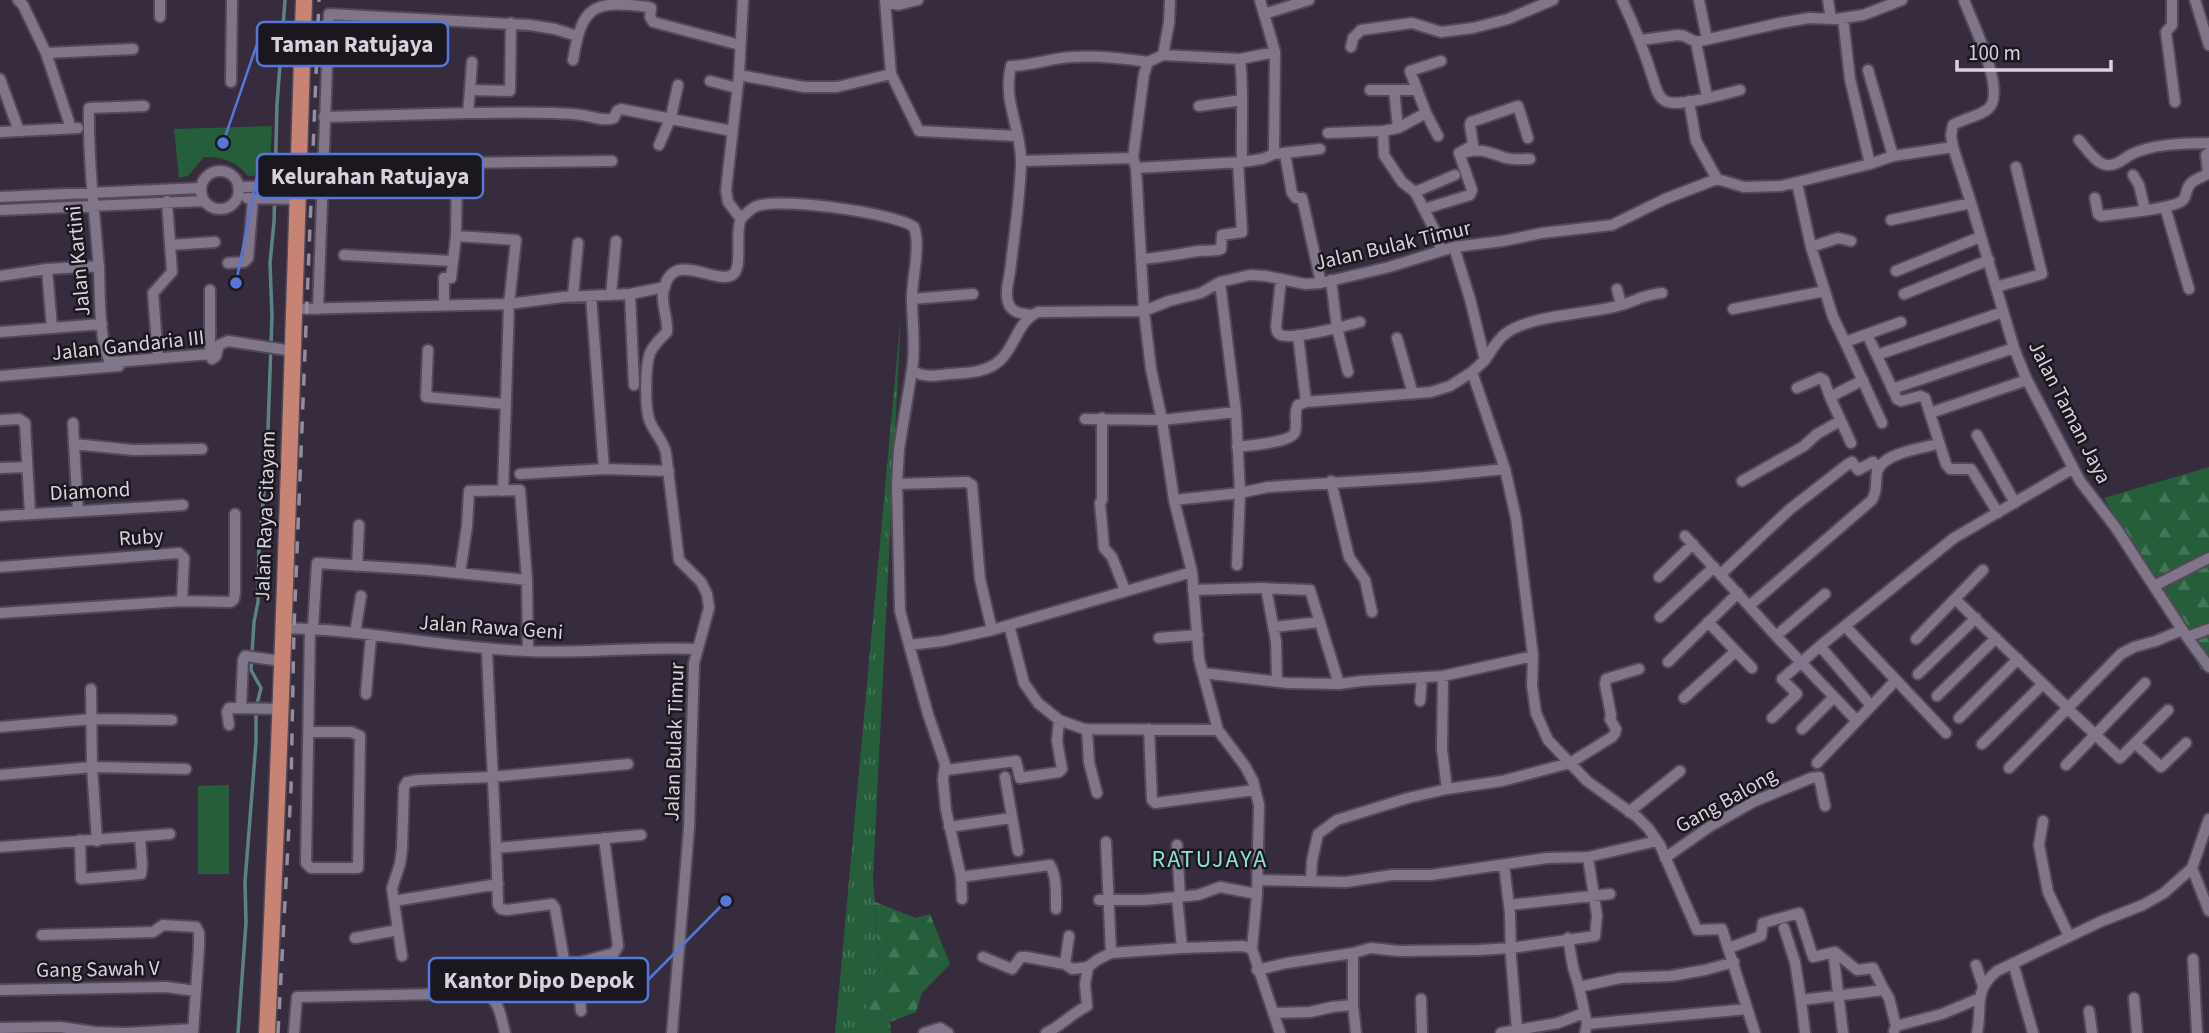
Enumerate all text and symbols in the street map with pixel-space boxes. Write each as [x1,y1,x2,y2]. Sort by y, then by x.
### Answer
callout: Taman Ratujaya [257,22,448,66]
text: Taman Ratujaya [271,28,433,61]
scale bar [1957,28,2111,72]
text: 100 m [1968,38,2021,68]
callout: Kelurahan Ratujaya [257,154,483,198]
text: Kelurahan Ratujaya [271,160,469,193]
street label: Jalan Kartini [58,204,98,318]
street label: Jalan Bulak Timur [1312,212,1475,278]
street label: Jalan Gandaria III [50,322,206,368]
street label: Jalan Taman Jaya [2021,335,2119,489]
street label: Jalan Raya Citayam [247,430,283,602]
street label: Diamond [49,474,131,508]
street label: Ruby [118,520,165,554]
street label: Jalan Rawa Geni [418,607,564,647]
street label: Jalan Bulak Timur [656,661,692,822]
street label: Gang Balong [1670,760,1782,840]
district label: RATUJAYA [1152,842,1268,877]
street label: Gang Sawah V [36,953,160,985]
callout: Kantor Dipo Depok [429,958,648,1002]
text: Kantor Dipo Depok [444,964,635,997]

